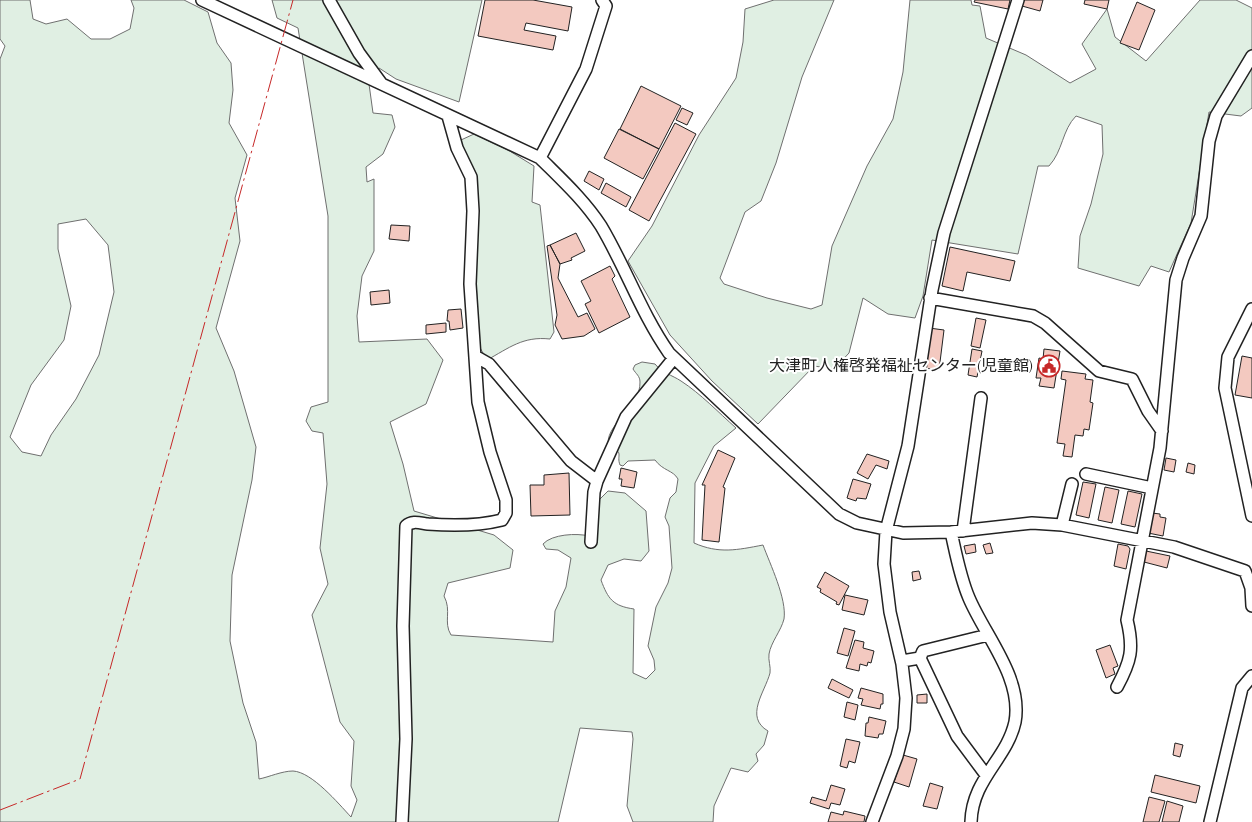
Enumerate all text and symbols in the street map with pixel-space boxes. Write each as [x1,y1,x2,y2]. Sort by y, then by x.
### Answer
place label: 大津町人権啓発福祉センター(児童館) [769,354,1033,378]
public building icon: 大津町人権啓発福祉センター(児童館) [1037,354,1061,378]

